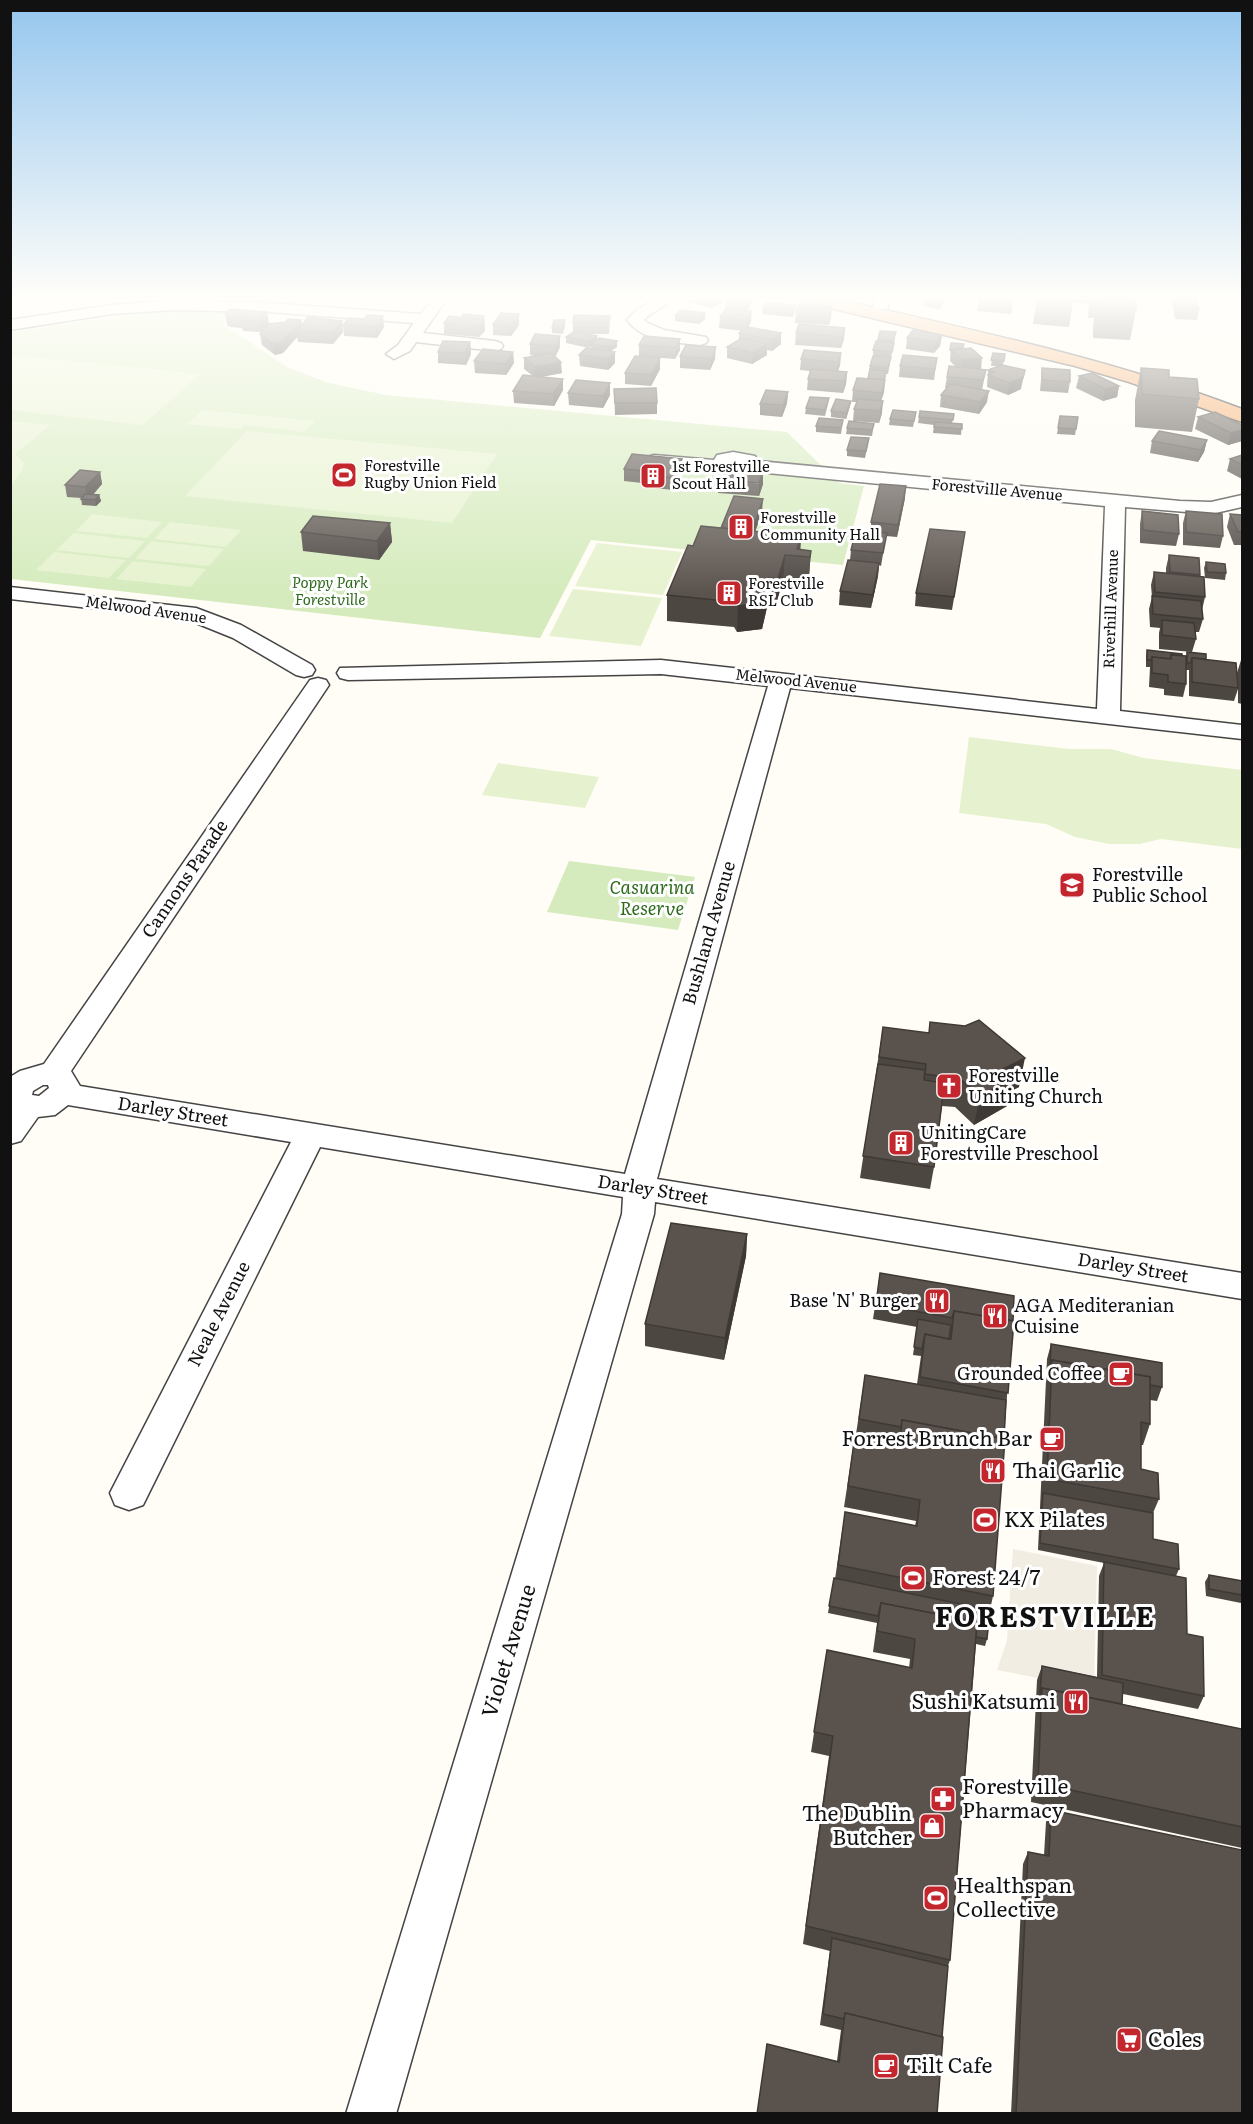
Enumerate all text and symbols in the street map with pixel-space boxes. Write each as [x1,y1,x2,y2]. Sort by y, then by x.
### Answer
place label: Forestville Rugby Union Field [364,453,496,493]
place label: 1st Forestville Scout Hall [672,454,770,494]
sports icon: Forestville Rugby Union Field [329,460,359,490]
building icon: 1st Forestville Scout Hall [638,461,668,491]
street label: Forestville Avenue [931,471,1064,506]
place label: Forestville Community Hall [760,505,880,545]
building icon: Forestville Community Hall [726,512,756,542]
street label: Riverhill Avenue [1096,549,1123,669]
park label: Poppy Park Forestville [292,570,369,610]
place label: Forestville RSL Club [748,571,824,611]
building icon: Forestville RSL Club [714,578,744,608]
street label: Melwood Avenue [84,589,209,628]
street label: Melwood Avenue [734,662,858,697]
street label: Cannons Parade [134,813,234,943]
street label: Bushland Avenue [674,857,741,1008]
place label: Forestville Public School [1092,860,1207,908]
school or university icon: Forestville Public School [1057,870,1087,900]
park label: Casuarina Reserve [609,873,695,921]
place label: Forestville Uniting Church [968,1061,1103,1109]
church icon: Forestville Uniting Church [934,1071,964,1101]
street label: Darley Street [116,1088,231,1133]
place label: UnitingCare Forestville Preschool [920,1118,1099,1166]
building icon: UnitingCare Forestville Preschool [886,1128,916,1158]
street label: Darley Street [596,1166,711,1211]
street label: Darley Street [1076,1244,1191,1289]
street label: Neale Avenue [179,1256,256,1371]
place label: Base 'N' Burger [789,1286,918,1313]
restaurant icon: Base 'N' Burger [922,1286,952,1316]
place label: AGA Mediteranian Cuisine [1014,1291,1175,1339]
restaurant icon: AGA Mediteranian Cuisine [980,1301,1010,1331]
place label: Grounded Coffee [957,1359,1102,1386]
cafe icon: Grounded Coffee [1106,1359,1136,1389]
place label: Forrest Brunch Bar [841,1421,1032,1452]
cafe icon: Forrest Brunch Bar [1037,1424,1067,1454]
place label: Thai Garlic [1012,1453,1121,1484]
restaurant icon: Thai Garlic [978,1456,1008,1486]
place label: KX Pilates [1004,1502,1105,1533]
sports icon: KX Pilates [970,1505,1000,1535]
place label: Forest 24/7 [932,1560,1041,1591]
sports icon: Forest 24/7 [898,1563,928,1593]
street label: Violet Avenue [472,1580,542,1721]
district label: FORESTVILLE [935,1594,1155,1636]
place label: Sushi Katsumi [911,1684,1056,1715]
restaurant icon: Sushi Katsumi [1061,1687,1091,1717]
place label: Forestville Pharmacy [962,1769,1068,1824]
pharmacy icon: Forestville Pharmacy [928,1784,958,1814]
place label: The Dublin Butcher [802,1796,912,1851]
shop icon: The Dublin Butcher [917,1811,947,1841]
place label: Healthspan Collective [956,1868,1072,1923]
sports icon: Healthspan Collective [921,1883,951,1913]
place label: Coles [1148,2022,1202,2053]
supermarket icon: Coles [1114,2025,1144,2055]
place label: Tilt Cafe [906,2048,992,2079]
cafe icon: Tilt Cafe [871,2051,901,2081]

